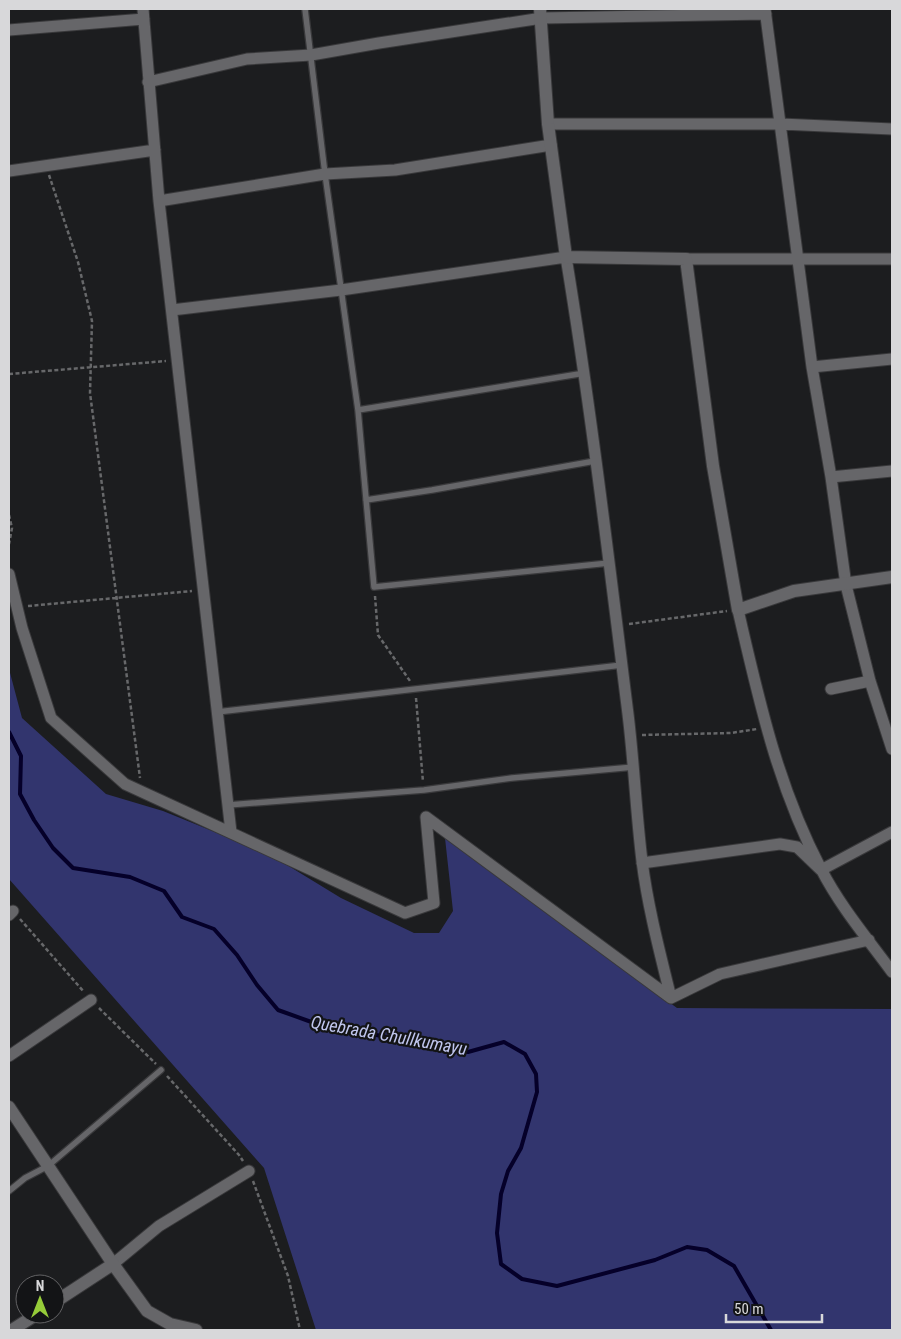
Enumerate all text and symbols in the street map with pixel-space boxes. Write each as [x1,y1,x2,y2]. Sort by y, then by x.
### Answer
water label: Quebrada Chullkumayu [309,1011,469,1059]
north arrow [15,1274,65,1324]
text: N [36,1278,44,1294]
scale bar [726,1292,822,1324]
text: 50 m [734,1300,764,1318]

